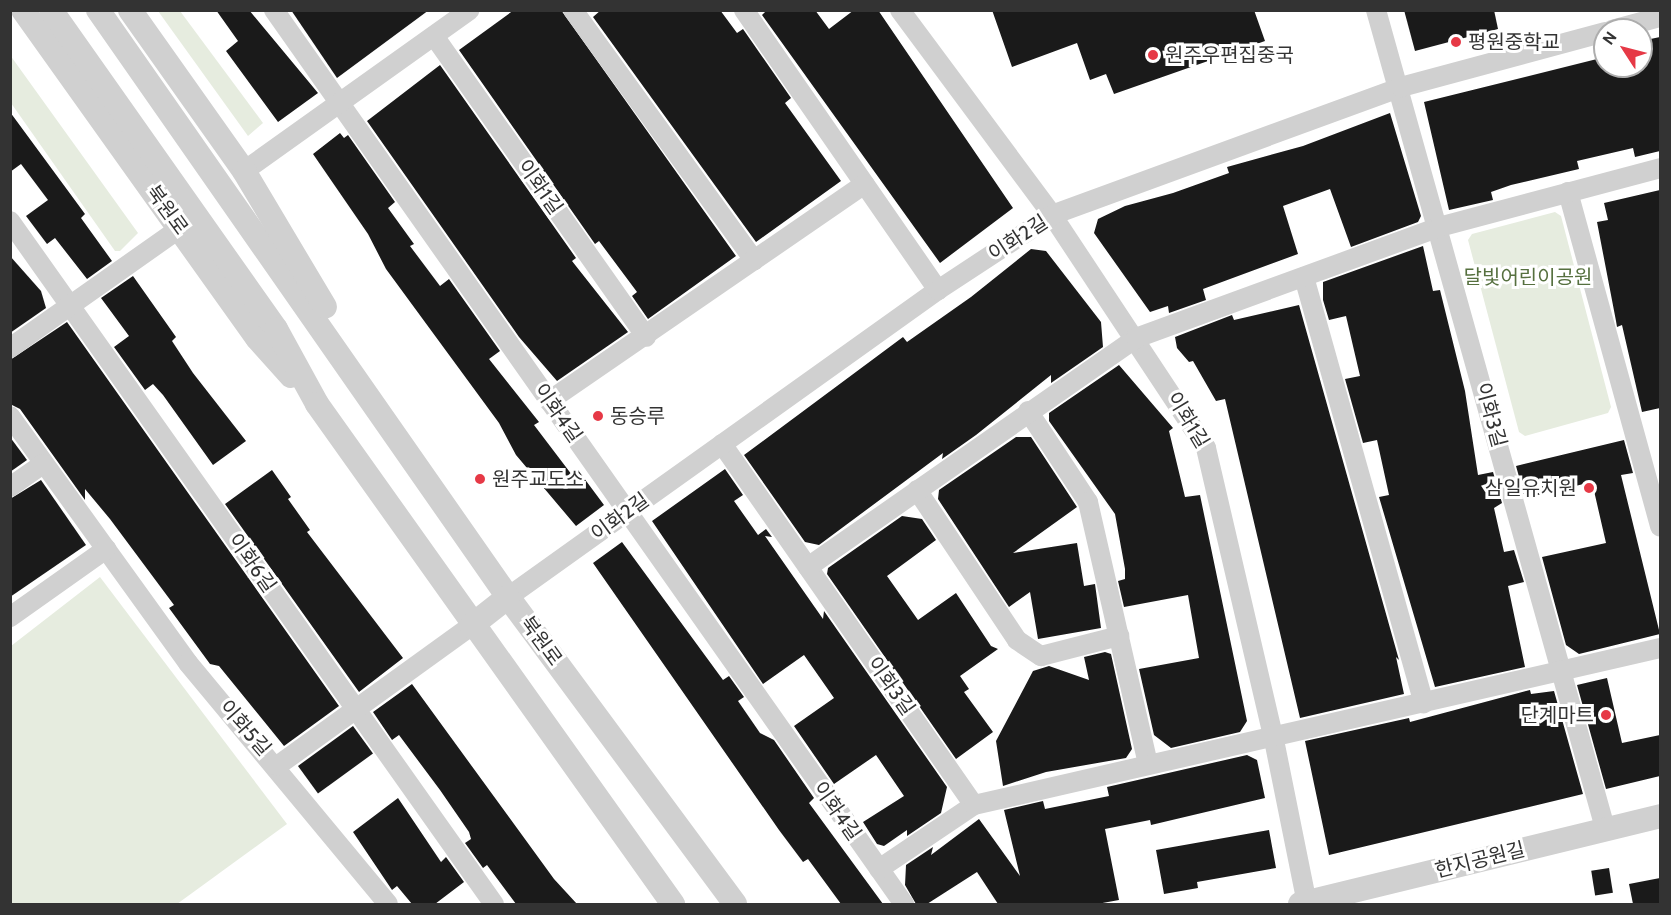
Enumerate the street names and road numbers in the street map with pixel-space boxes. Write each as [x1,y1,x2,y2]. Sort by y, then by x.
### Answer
street label: 이화1길 [512,155,568,219]
street label: 북원로 [141,181,193,239]
street label: 이화2길 [984,210,1052,266]
street label: 이화4길 [529,379,587,447]
street label: 이화3길 [1471,380,1511,450]
street label: 이화1길 [1162,387,1214,453]
street label: 이화2길 [586,488,654,546]
street label: 이화6길 [223,529,281,597]
street label: 북원로 [515,612,567,670]
street label: 이화3길 [862,652,920,720]
street label: 이화5길 [214,695,276,761]
street label: 이화4길 [808,777,866,845]
street label: 한지공원길 [1432,837,1528,883]

